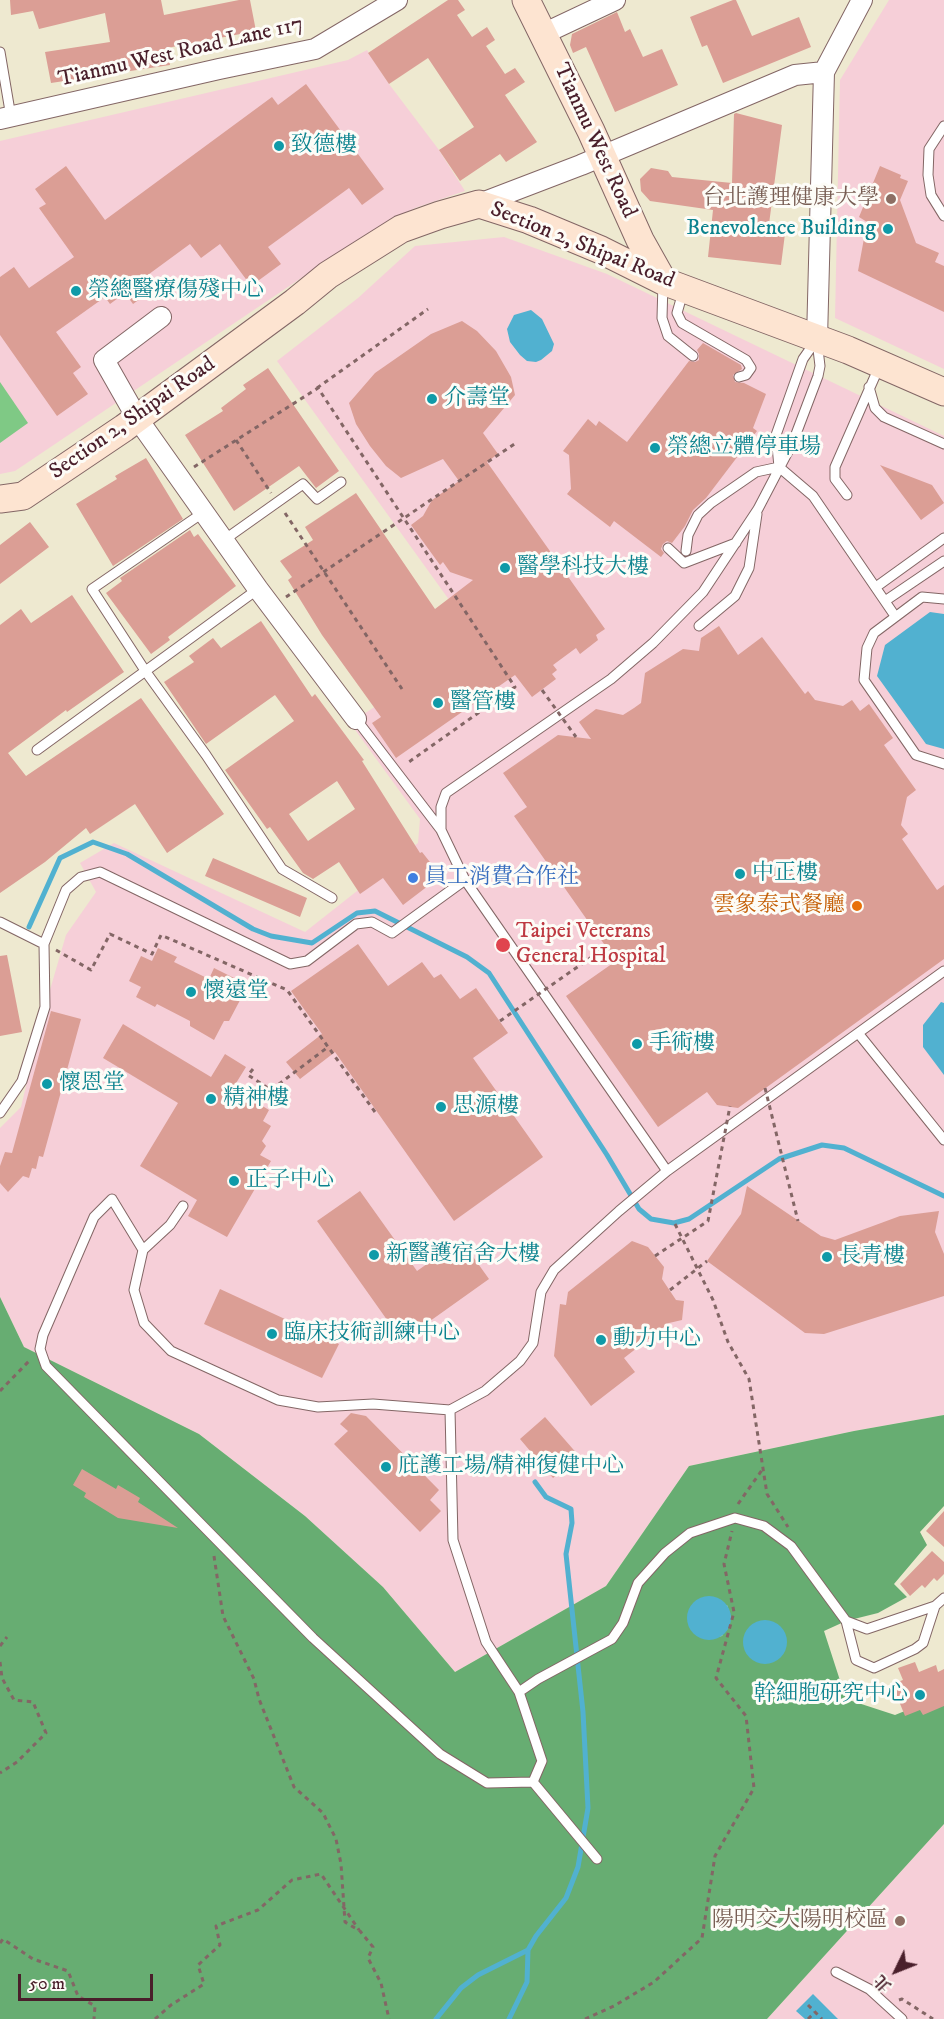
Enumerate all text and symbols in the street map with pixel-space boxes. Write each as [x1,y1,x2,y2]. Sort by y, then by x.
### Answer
street label: Tianmu West Road Lane 117 [56,12,306,94]
street label: Tianmu West Road [547,59,641,223]
place label: 致德樓 [291,133,357,159]
marker: 致德樓 [272,139,286,153]
place label: 台北護理健康大學 [703,186,879,212]
marker: 台北護理健康大學 [884,192,898,206]
street label: Section 2, Shipai Road [486,197,678,295]
place label: Benevolence Building [686,216,876,242]
marker: Benevolence Building [881,222,895,236]
place label: 榮總醫療傷殘中心 [88,278,264,304]
marker: 榮總醫療傷殘中心 [69,284,83,298]
street label: Section 2, Shipai Road [45,352,221,486]
place label: 介壽堂 [444,386,510,412]
marker: 介壽堂 [425,392,439,406]
place label: 榮總立體停車場 [667,435,821,461]
marker: 榮總立體停車場 [648,441,662,455]
place label: 醫學科技大樓 [517,555,649,581]
marker: 醫學科技大樓 [498,561,512,575]
place label: 醫管樓 [450,690,516,716]
marker: 醫管樓 [431,696,445,710]
place label: 中正樓 [752,861,818,887]
place label: 員工消費合作社 [425,865,579,891]
marker: 中正樓 [733,867,747,881]
marker: 員工消費合作社 [406,871,420,885]
place label: 雲象泰式餐廳 [713,893,845,919]
marker: 雲象泰式餐廳 [850,899,864,913]
place label: Taipei Veterans General Hospital [516,919,666,970]
marker: Taipei Veterans General Hospital [494,936,512,954]
place label: 懷遠堂 [203,979,269,1005]
marker: 懷遠堂 [184,985,198,999]
place label: 手術樓 [649,1031,715,1057]
marker: 手術樓 [630,1037,644,1051]
place label: 懷恩堂 [59,1071,125,1097]
marker: 懷恩堂 [40,1077,54,1091]
place label: 精神樓 [223,1086,289,1112]
marker: 精神樓 [204,1092,218,1106]
place label: 思源樓 [453,1094,519,1120]
marker: 思源樓 [434,1100,448,1114]
place label: 正子中心 [246,1168,334,1194]
marker: 正子中心 [227,1174,241,1188]
place label: 新醫護宿舍大樓 [386,1242,540,1268]
place label: 長青樓 [839,1244,905,1270]
marker: 新醫護宿舍大樓 [367,1248,381,1262]
marker: 長青樓 [820,1250,834,1264]
place label: 臨床技術訓練中心 [284,1321,460,1347]
marker: 臨床技術訓練中心 [265,1327,279,1341]
place label: 動力中心 [613,1327,701,1353]
marker: 動力中心 [594,1333,608,1347]
place label: 庇護工場/精神復健中心 [398,1454,624,1480]
marker: 庇護工場/精神復健中心 [379,1460,393,1474]
place label: 幹細胞研究中心 [754,1682,908,1708]
marker: 幹細胞研究中心 [913,1688,927,1702]
place label: 陽明交大陽明校區 [712,1908,888,1934]
marker: 陽明交大陽明校區 [893,1914,907,1928]
north arrow [866,1941,926,2001]
scale bar [21,1962,156,2000]
text: 北 [870,1971,896,1996]
text: 50 m [29,1973,65,1995]

